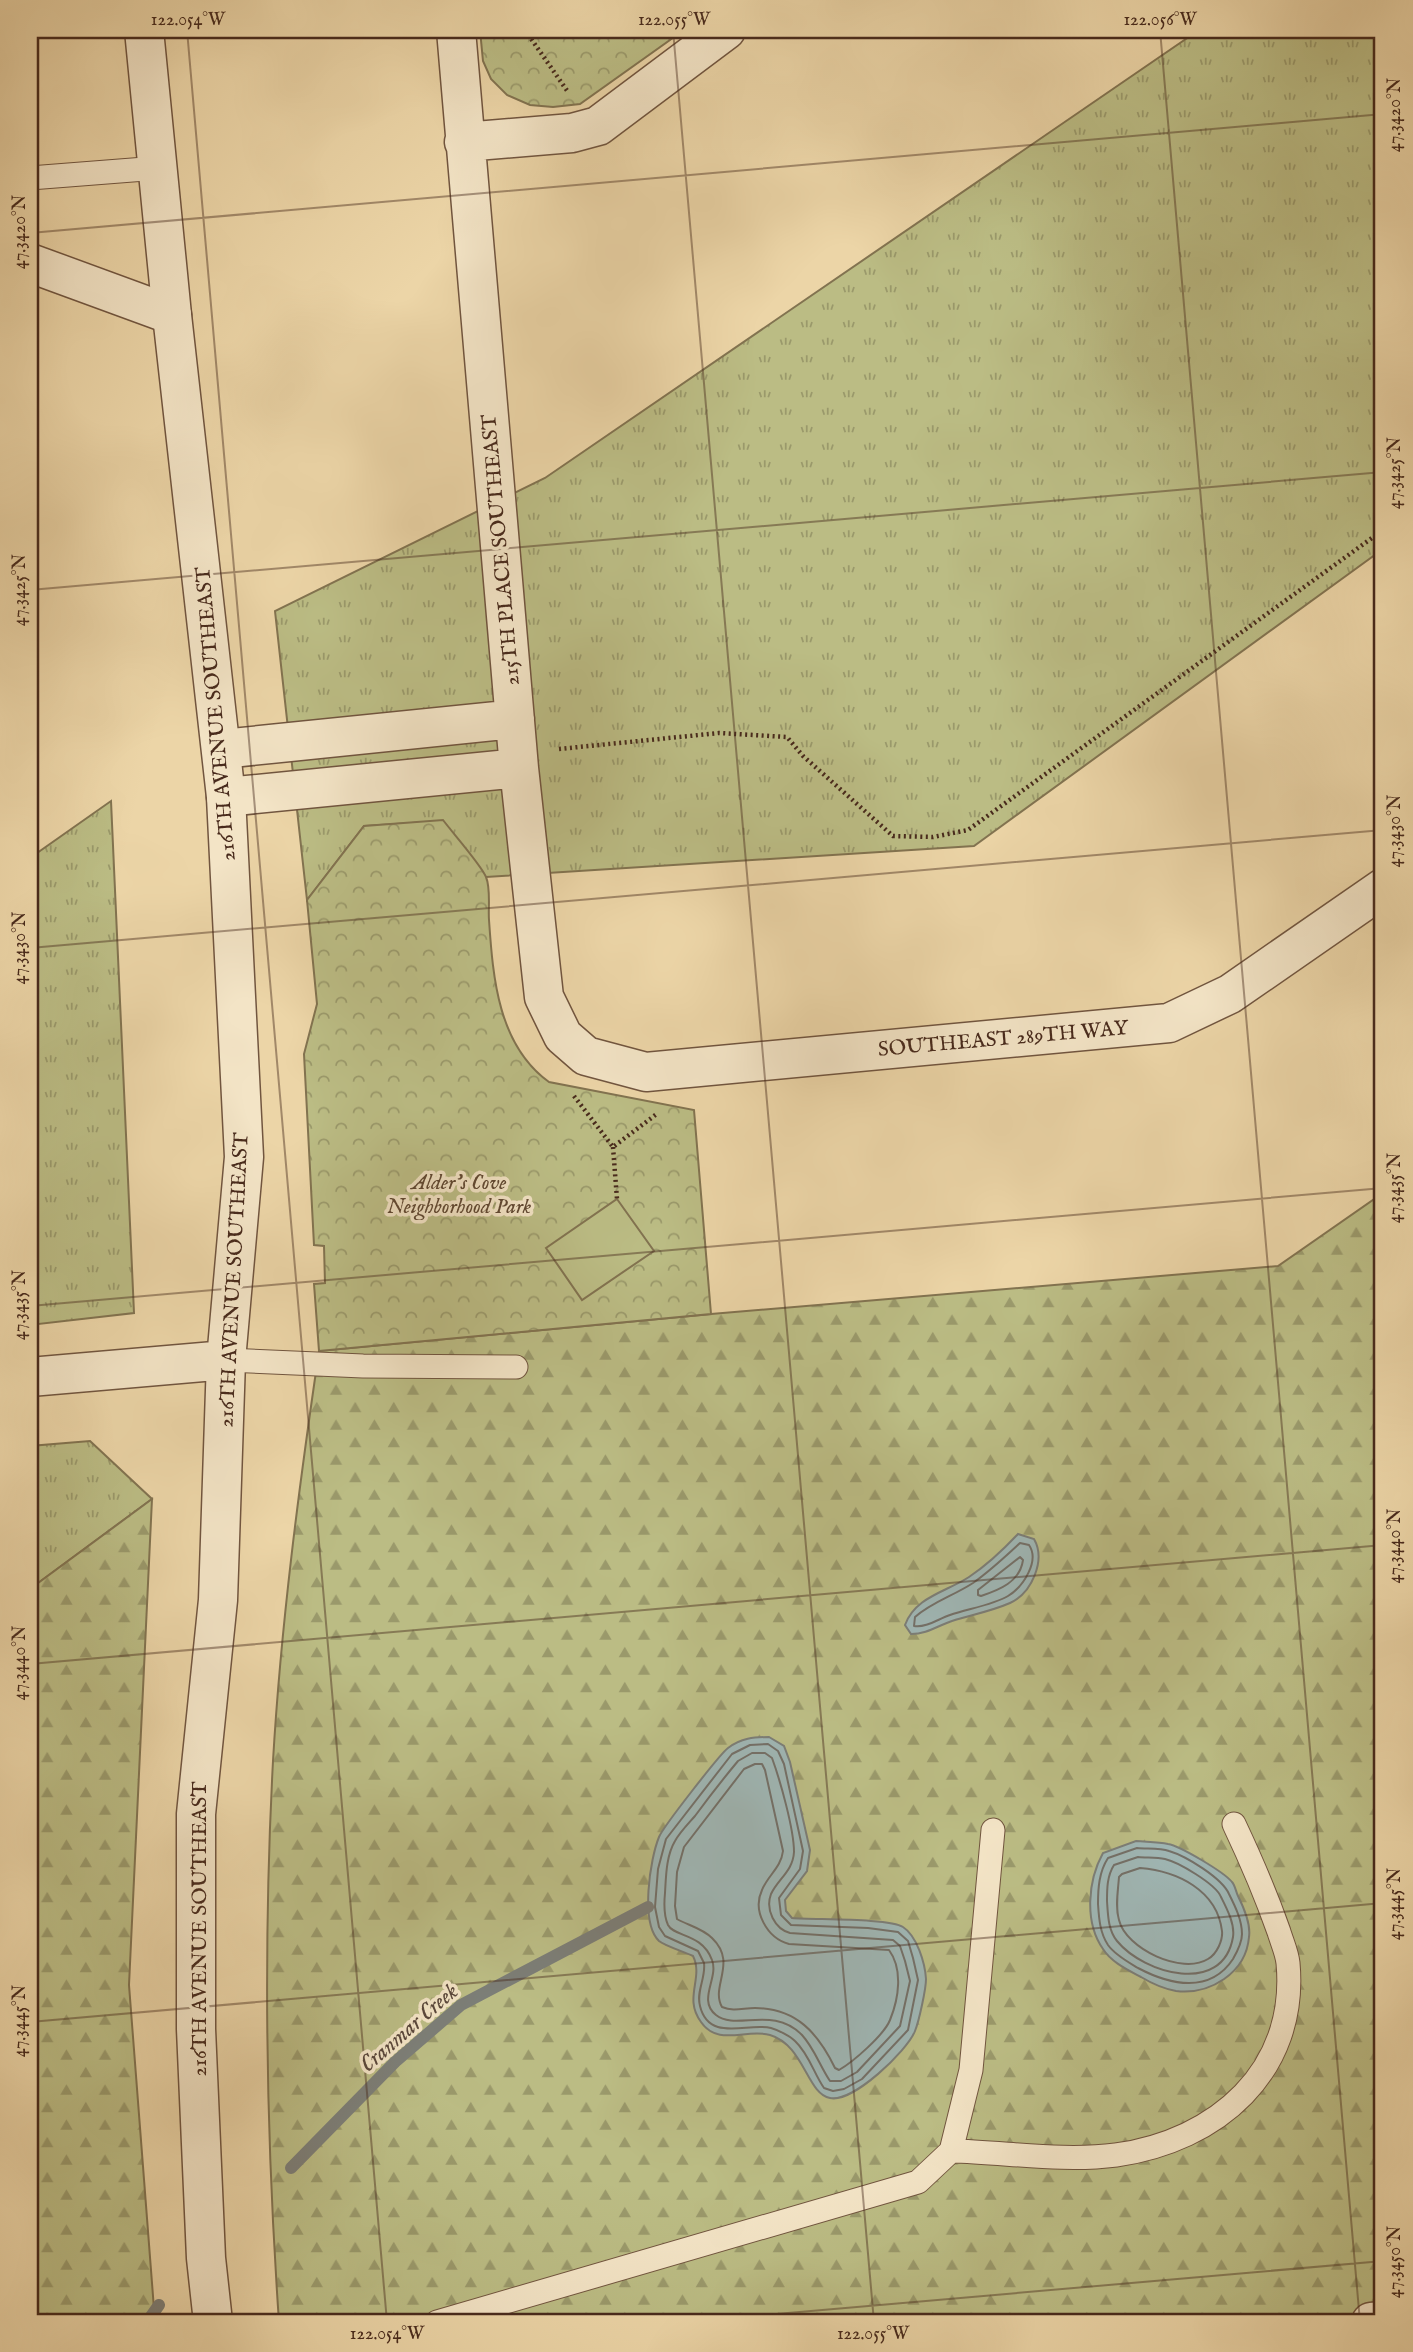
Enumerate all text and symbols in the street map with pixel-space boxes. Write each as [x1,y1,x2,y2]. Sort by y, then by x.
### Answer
text: 122.054°W [151,9,226,32]
text: 122.055°W [638,9,711,32]
text: 122.056°W [1123,9,1197,32]
text: 47.3420°N [1384,77,1407,152]
text: 47.3420°N [9,194,32,269]
street label: 215TH PLACE SOUTHEAST [476,412,527,687]
text: 47.3425°N [1384,436,1407,509]
text: 47.3425°N [9,553,32,626]
street label: 216TH AVENUE SOUTHEAST [190,565,243,862]
text: 47.3430°N [1384,794,1407,867]
text: 47.3430°N [9,911,32,984]
street label: SOUTHEAST 289TH WAY [877,1015,1131,1064]
street label: 216TH AVENUE SOUTHEAST [213,1131,256,1428]
text: 47.3435°N [1384,1152,1407,1223]
park label: Alder's Cove Neighborhood Park [387,1170,532,1221]
text: 47.3435°N [9,1269,32,1340]
text: 47.3440°N [1384,1508,1407,1584]
text: 47.3440°N [9,1625,32,1701]
street label: 216TH AVENUE SOUTHEAST [187,1781,214,2077]
text: 47.3445°N [1384,1867,1407,1940]
water label: Cranmar Creek [354,1977,464,2079]
text: 47.3445°N [9,1984,32,2057]
text: 47.3450°N [1384,2225,1407,2298]
text: 122.054°W [350,2323,425,2346]
text: 122.055°W [837,2323,910,2346]

